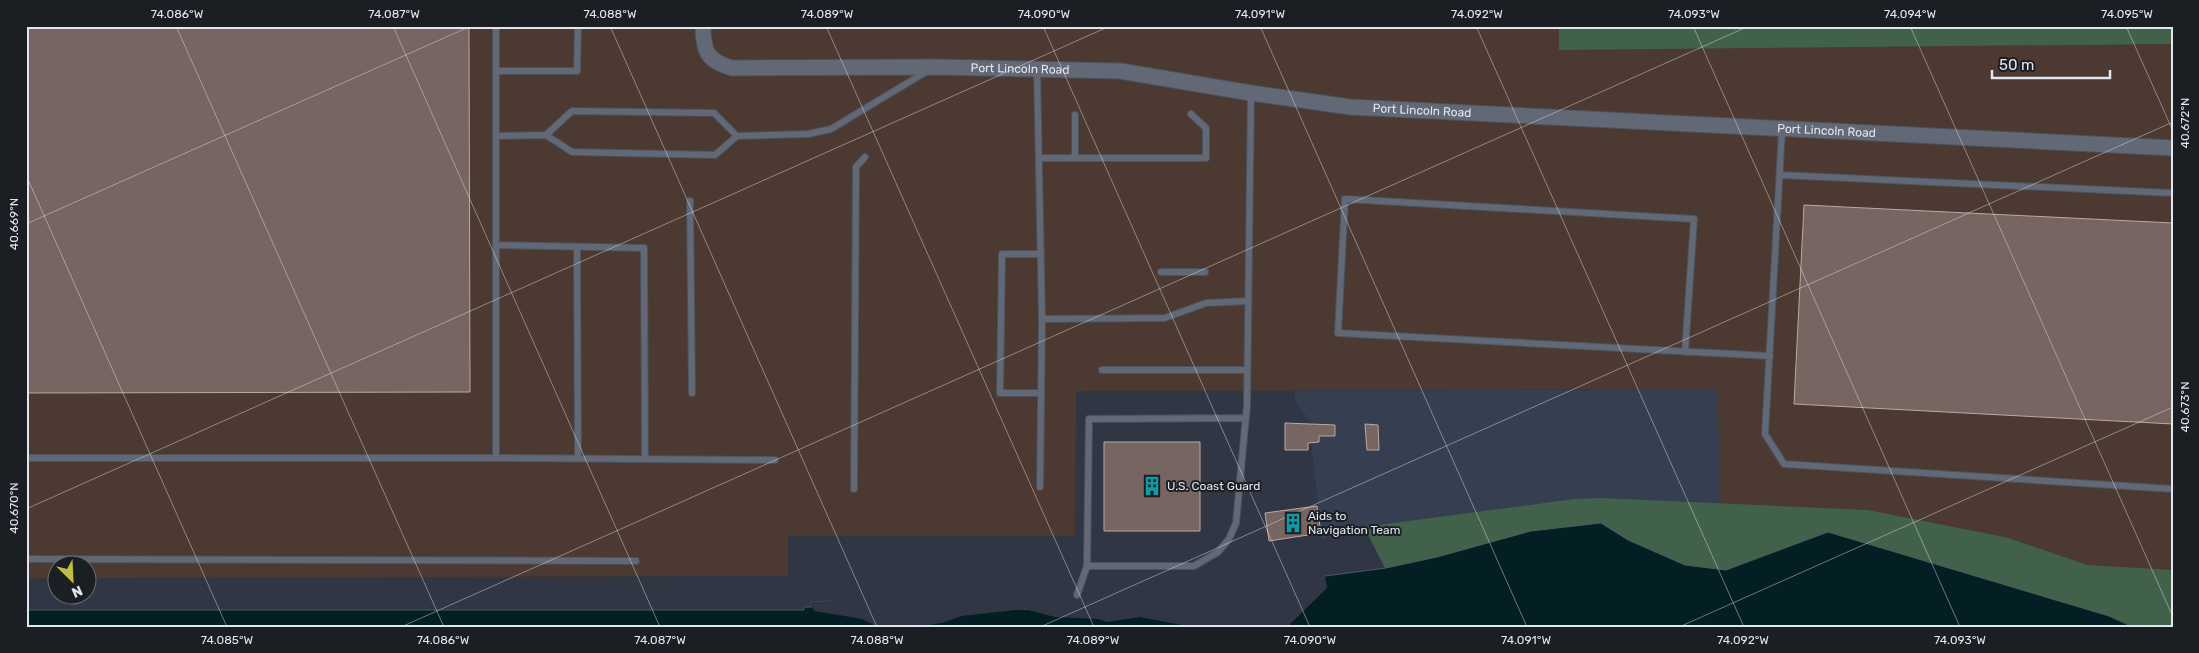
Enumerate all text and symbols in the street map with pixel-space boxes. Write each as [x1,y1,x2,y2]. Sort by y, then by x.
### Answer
text: 74.086°W [151,7,204,21]
text: 74.087°W [368,7,420,21]
text: 74.088°W [583,7,637,21]
text: 74.089°W [801,7,854,21]
text: 74.090°W [1018,7,1071,21]
text: 74.091°W [1235,7,1285,21]
text: 74.092°W [1451,7,1503,21]
text: 74.093°W [1668,7,1720,21]
text: 74.094°W [1884,7,1936,21]
text: 74.095°W [2101,7,2153,21]
scale bar [1992,48,2109,80]
text: 50 m [1999,56,2034,74]
street label: Port Lincoln Road [970,61,1070,77]
text: 40.672°N [2178,98,2192,148]
street label: Port Lincoln Road [1372,101,1472,120]
street label: Port Lincoln Road [1777,121,1876,140]
text: 40.669°N [7,198,21,250]
text: 40.673°N [2178,381,2192,433]
building icon: U.S. Coast Guard [1141,475,1163,497]
place label: U.S. Coast Guard [1167,479,1260,493]
text: 40.670°N [7,482,21,534]
place label: Aids to Navigation Team [1308,509,1400,537]
building icon: Aids to Navigation Team [1282,512,1304,534]
north arrow [48,556,98,606]
text: N [69,582,85,601]
text: 74.085°W [201,633,254,647]
text: 74.086°W [417,633,470,647]
text: 74.087°W [634,633,686,647]
text: 74.088°W [850,633,904,647]
text: 74.089°W [1067,633,1120,647]
text: 74.090°W [1284,633,1337,647]
text: 74.091°W [1501,633,1551,647]
text: 74.092°W [1717,633,1769,647]
text: 74.093°W [1934,633,1986,647]

